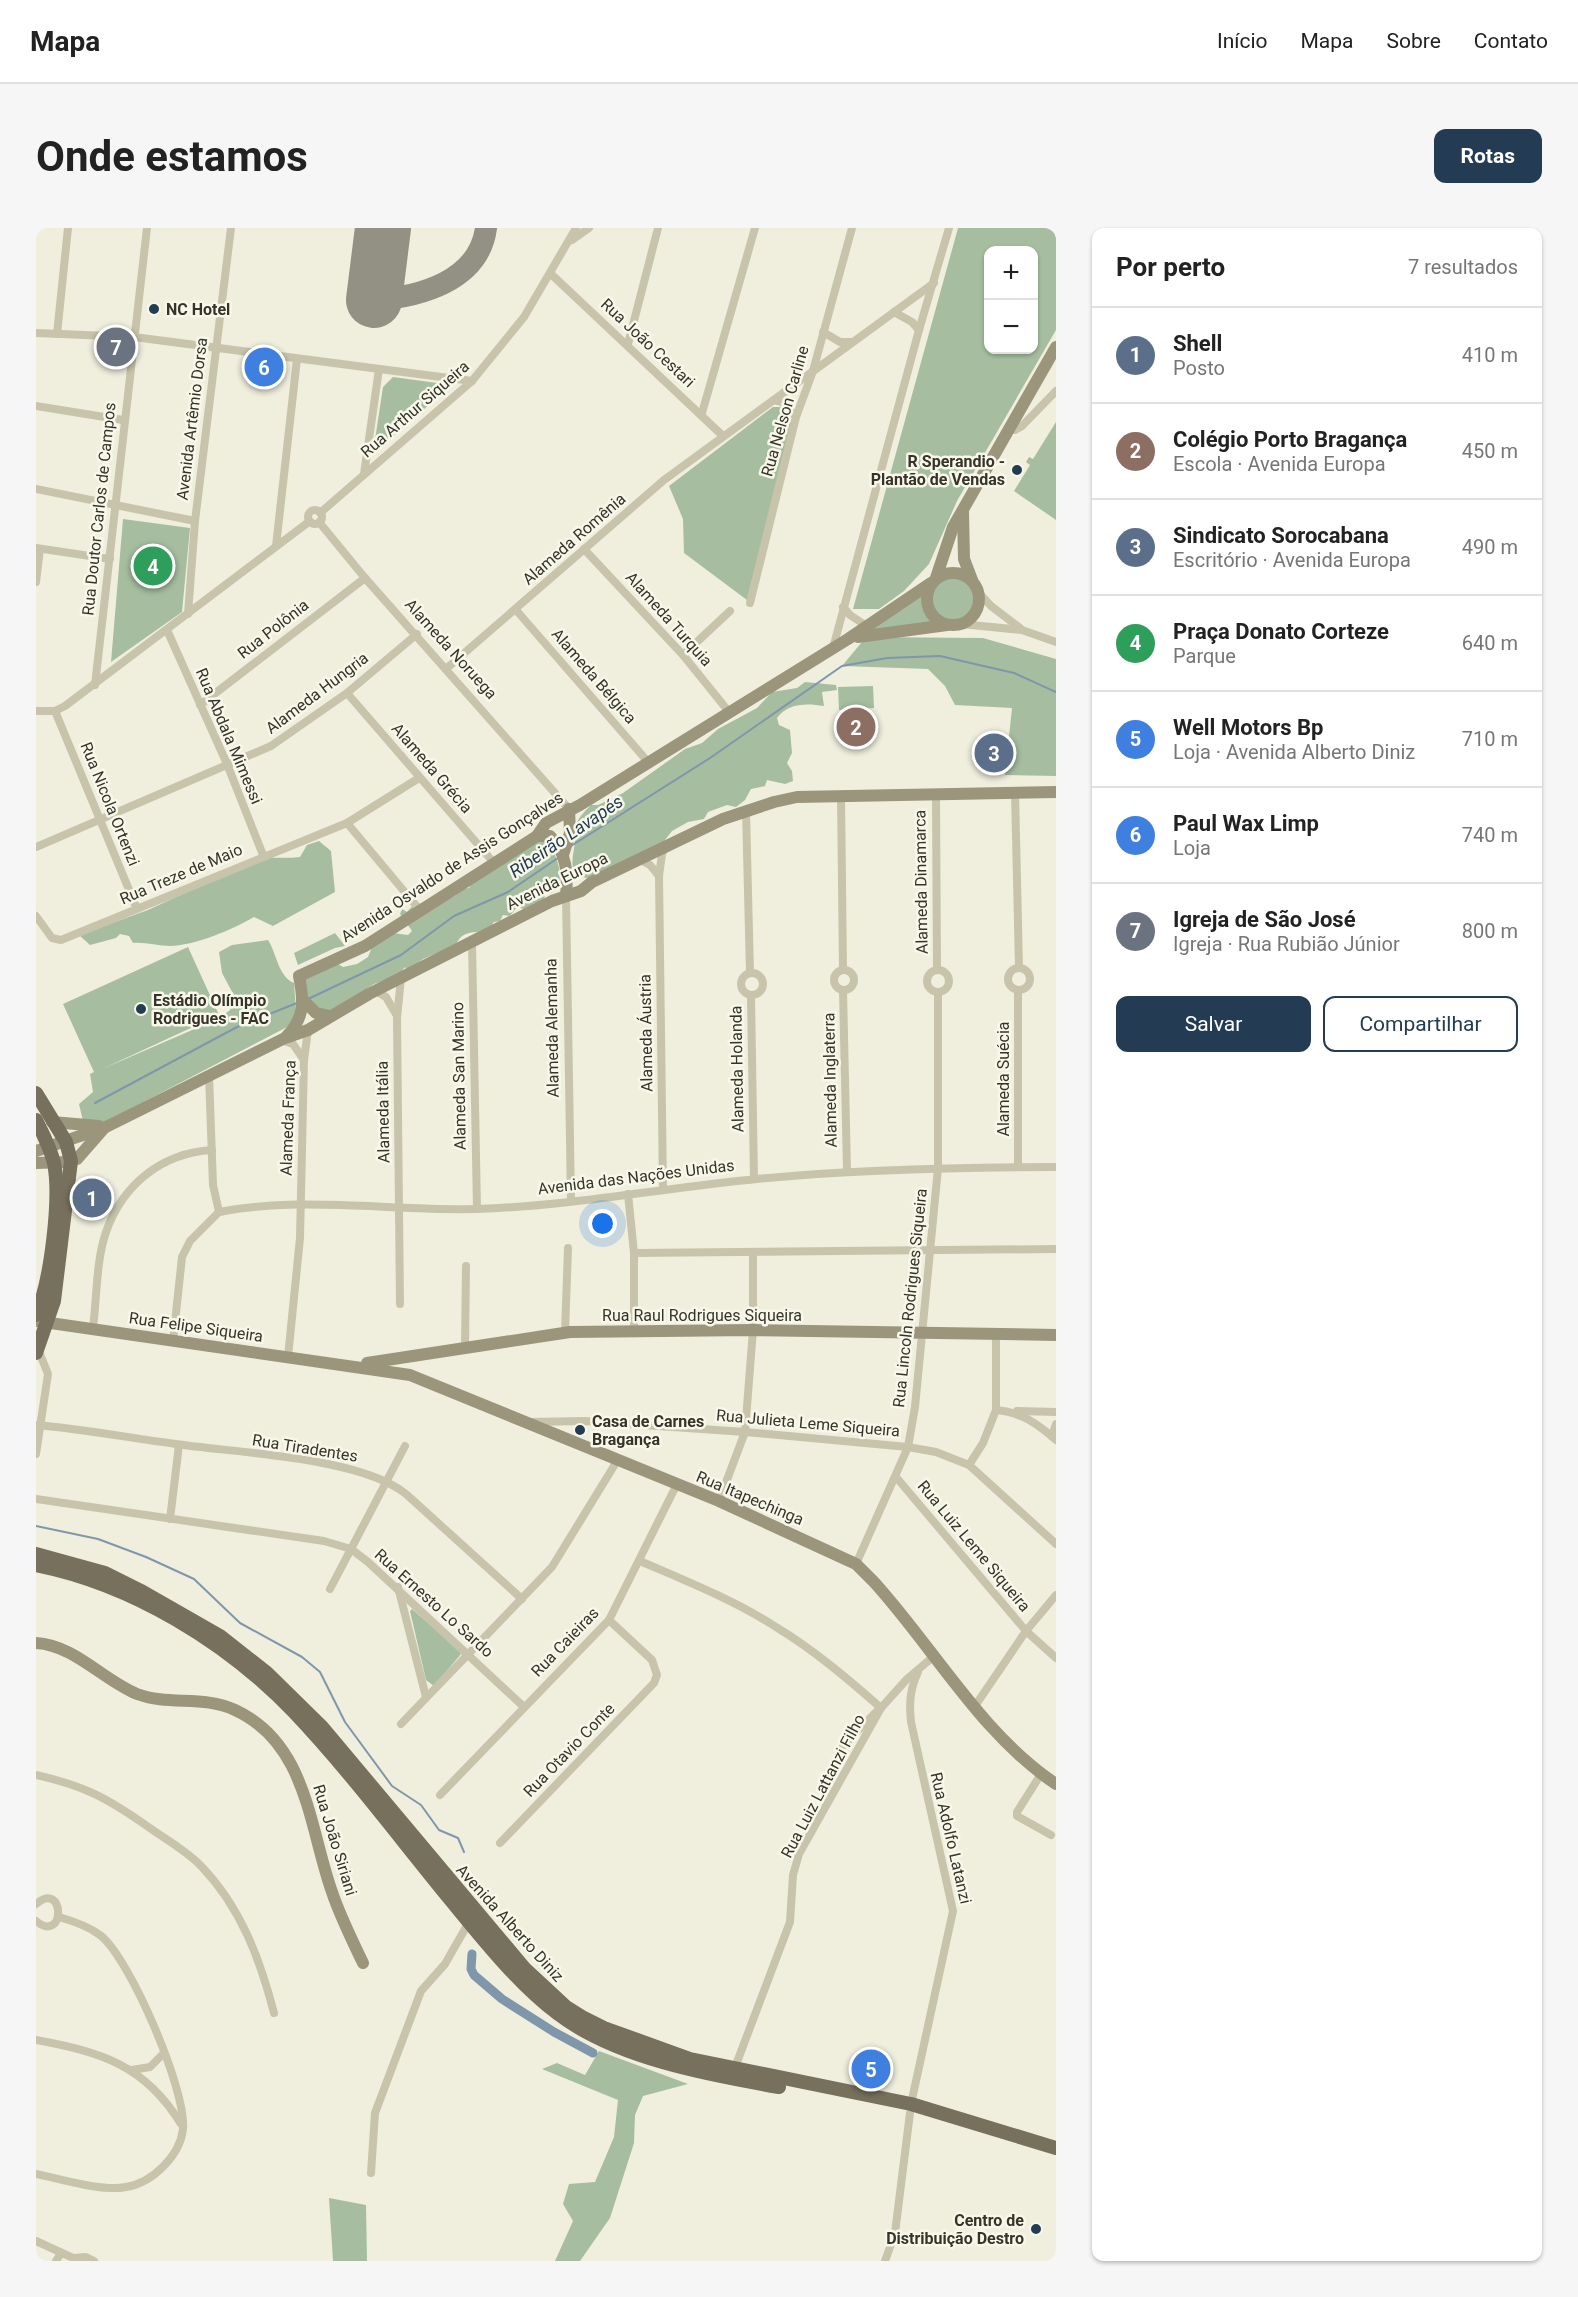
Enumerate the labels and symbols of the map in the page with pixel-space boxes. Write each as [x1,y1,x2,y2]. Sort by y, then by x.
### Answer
street label: Rua João Cestari [597,295,699,391]
place label: NC Hotel [166,300,230,319]
marker: NC Hotel [147,302,161,316]
pin: 7 [96,324,136,370]
street label: Avenida Artêmio Dorsa [173,337,211,501]
pin: 6 [244,344,284,390]
street label: Rua Nelson Carline [757,344,813,478]
street label: Rua Arthur Siqueira [357,357,473,461]
street label: Rua Doutor Carlos de Campos [78,402,120,616]
place label: R Sperandio - Plantão de Vendas [871,452,1005,489]
marker: R Sperandio - Plantão de Vendas [1010,463,1024,477]
street label: Alameda Romênia [519,489,629,589]
pin: 4 [134,544,172,588]
street label: Alameda Turquia [622,568,716,670]
street label: Rua Polônia [234,595,312,663]
street label: Alameda Noruega [401,595,501,703]
street label: Alameda Bélgica [548,625,640,727]
street label: Alameda Hungria [262,648,372,738]
street label: Rua Abdala Mimessi [192,665,266,807]
pin: 2 [836,704,876,750]
street label: Alameda Grécia [388,719,476,817]
pin: 3 [974,730,1014,776]
street label: Rua Nicola Ortenzi [76,739,144,869]
street label: Avenida Osvaldo de Assis Gonçalves [337,788,567,946]
water label: Ribeirão Lavapés [505,790,627,882]
street label: Alameda Dinamarca [910,810,932,954]
street label: Rua Treze de Maio [117,840,245,908]
street label: Avenida Europa [503,848,611,914]
street label: Alameda Alemanha [541,958,563,1098]
street label: Alameda Áustria [635,974,657,1092]
place label: Estádio Olímpio Rodrigues - FAC [153,991,269,1028]
marker: Estádio Olímpio Rodrigues - FAC [134,1002,148,1016]
street label: Alameda San Marino [448,1002,470,1150]
street label: Alameda Holanda [726,1005,748,1133]
street label: Alameda Inglaterra [819,1012,841,1148]
street label: Alameda Suécia [994,1021,1013,1137]
street label: Alameda França [276,1060,300,1176]
street label: Alameda Itália [373,1061,393,1163]
street label: Avenida das Nações Unidas [537,1156,735,1198]
pin: 1 [72,1176,112,1220]
street label: Rua Lincoln Rodrigues Siqueira [889,1188,931,1408]
your location [588,1209,617,1238]
street label: Rua Raul Rodrigues Siqueira [602,1306,802,1325]
street label: Rua Felipe Siqueira [128,1308,264,1346]
street label: Rua Julieta Leme Siqueira [715,1406,901,1440]
place label: Casa de Carnes Bragança [592,1412,704,1449]
marker: Casa de Carnes Bragança [573,1423,587,1437]
street label: Rua Tiradentes [251,1430,359,1466]
street label: Rua Itapechinga [693,1467,807,1529]
street label: Rua Luiz Leme Siqueira [914,1477,1034,1615]
street label: Rua Ernesto Lo Sardo [371,1545,497,1661]
street label: Rua Caieiras [527,1603,603,1681]
street label: Rua Otavio Conte [519,1699,619,1801]
street label: Rua Luiz Lattanzi Filho [777,1711,869,1861]
street label: Rua Adolfo Latanzi [927,1770,975,1906]
street label: Rua João Siriani [309,1782,361,1898]
street label: Avenida Alberto Diniz [452,1860,568,1986]
pin: 5 [852,2046,890,2092]
place label: Centro de Distribuição Destro [886,2211,1024,2248]
marker: Centro de Distribuição Destro [1029,2222,1043,2236]

